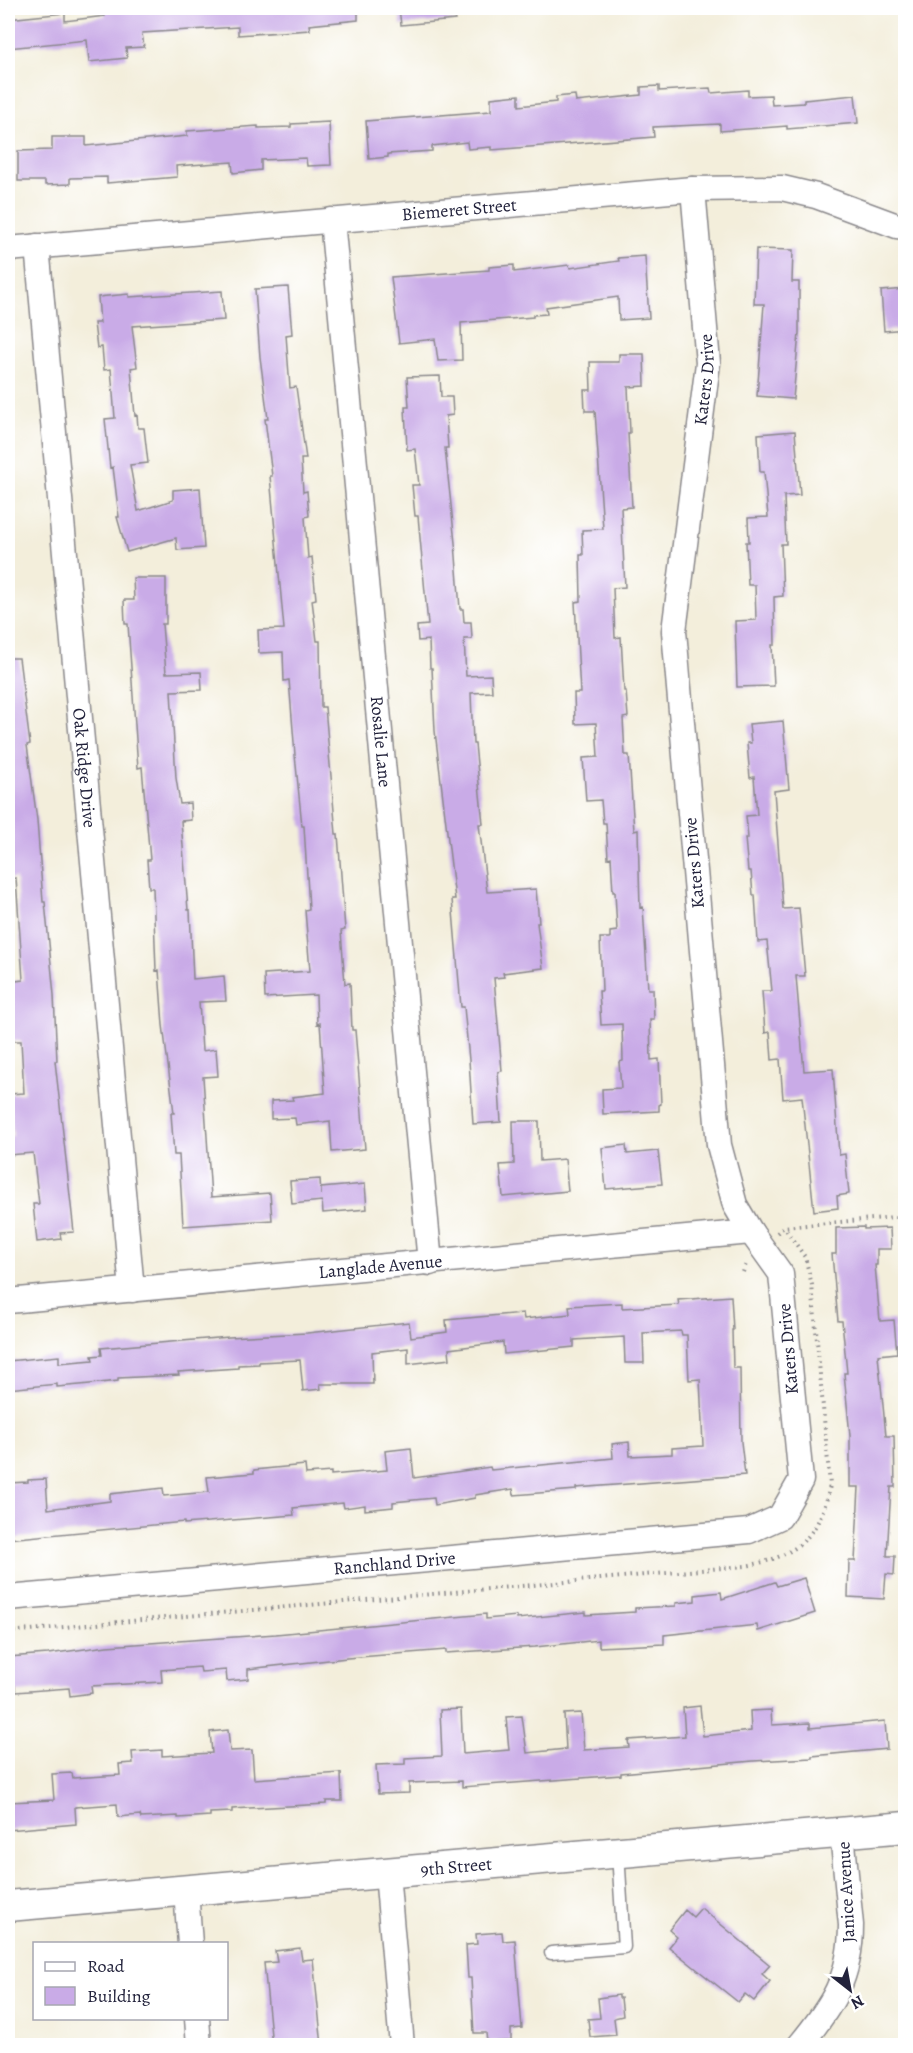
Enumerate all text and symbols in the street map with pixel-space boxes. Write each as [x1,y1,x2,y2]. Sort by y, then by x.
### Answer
street label: Biemeret Street [401,192,518,226]
street label: Katers Drive [688,333,720,427]
street label: Rosalie Lane [365,695,397,788]
street label: Oak Ridge Drive [67,707,102,829]
street label: Katers Drive [678,816,710,910]
street label: Langlade Avenue [317,1249,443,1284]
street label: Katers Drive [772,1302,804,1396]
street label: Ranchland Drive [332,1546,457,1581]
street label: Janice Avenue [831,1841,861,1943]
street label: 9th Street [420,1851,493,1882]
legend [33,1942,228,2020]
text: Road [87,1954,125,1978]
north arrow [820,1960,880,2020]
text: Building [87,1984,151,2008]
text: N [846,1990,868,2015]

